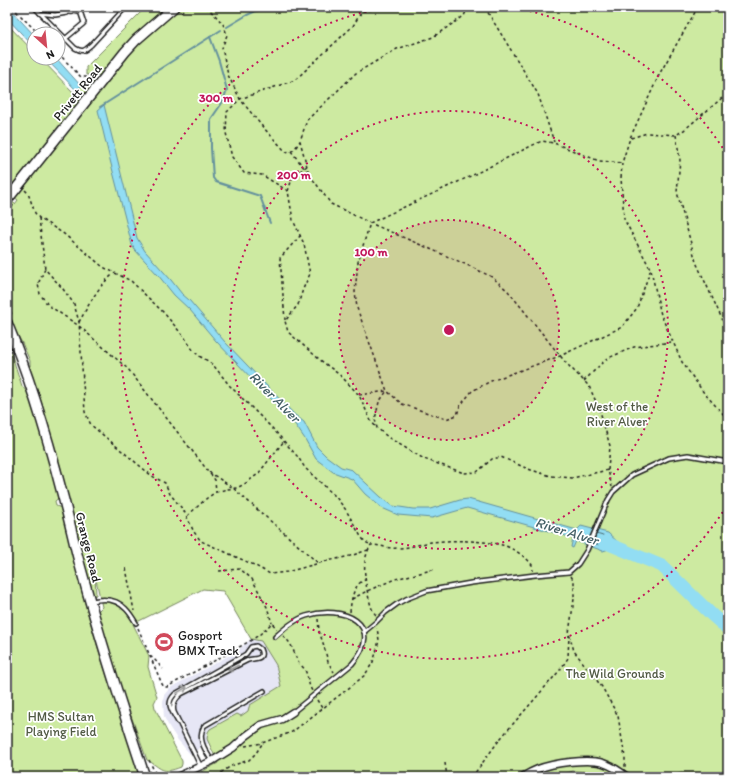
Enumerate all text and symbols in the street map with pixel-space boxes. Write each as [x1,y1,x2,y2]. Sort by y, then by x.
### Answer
north arrow [26,26,66,66]
text: N [44,47,57,62]
street label: Privett Road [50,61,105,124]
text: 300 m [199,91,234,105]
text: 200 m [277,168,312,182]
text: 100 m [354,245,388,259]
centre of rings [442,323,456,337]
water label: River Alver [246,368,305,428]
park label: West of the River Alver [586,399,648,429]
street label: Grange Road [73,510,105,584]
water label: River Alver [533,514,602,550]
place label: Gosport BMX Track [178,628,239,658]
sports icon: Gosport BMX Track [153,631,175,653]
one-way arrow [228,665,240,672]
park label: The Wild Grounds [565,666,665,681]
one-way arrow [176,685,188,693]
park label: HMS Sultan Playing Field [25,709,97,739]

